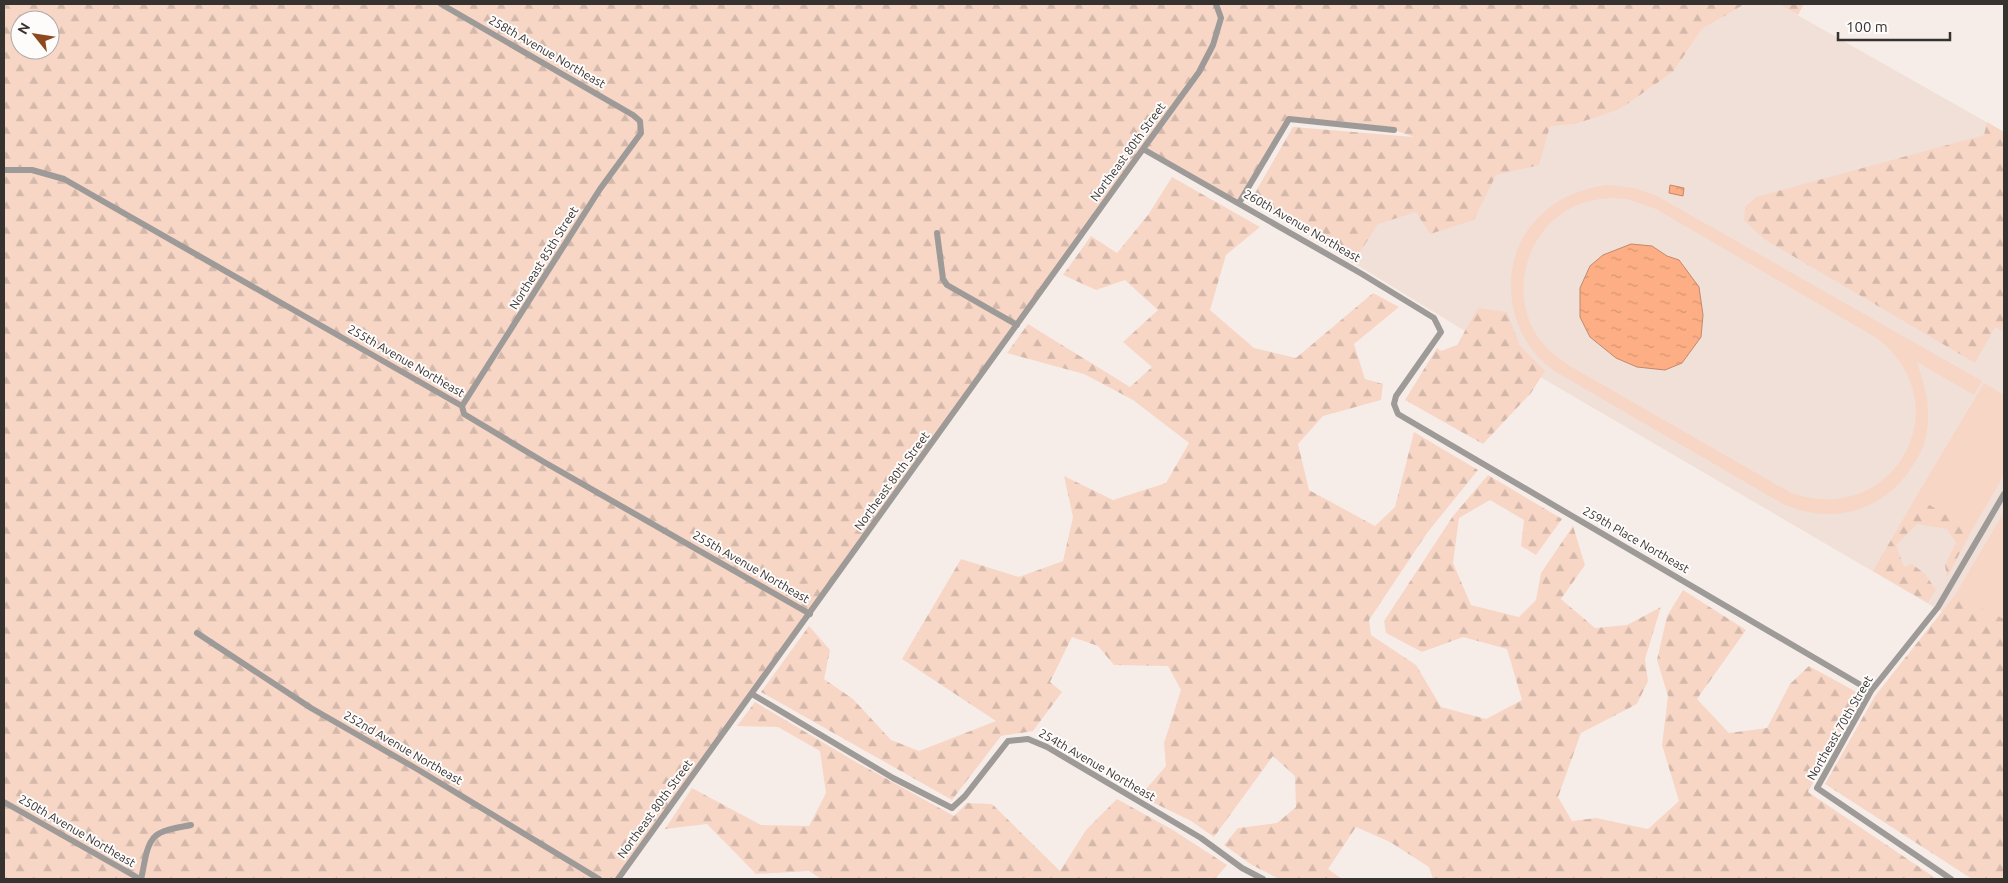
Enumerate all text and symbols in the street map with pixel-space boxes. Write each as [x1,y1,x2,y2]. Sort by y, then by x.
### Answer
north arrow [10,10,60,60]
scale bar [1838,10,1950,42]
street label: 258th Avenue Northeast [487,13,608,90]
text: 100 m [1846,18,1888,35]
text: N [14,20,33,37]
street label: Northeast 80th Street [1088,100,1168,203]
street label: 260th Avenue Northeast [1242,187,1363,264]
street label: Northeast 85th Street [507,204,581,311]
street label: 255th Avenue Northeast [346,322,467,399]
street label: Northeast 80th Street [852,429,932,532]
street label: 259th Place Northeast [1581,504,1692,575]
street label: 255th Avenue Northeast [691,528,812,605]
street label: Northeast 70th Street [1804,673,1875,782]
street label: 252nd Avenue Northeast [342,708,465,787]
street label: 254th Avenue Northeast [1037,726,1158,803]
street label: Northeast 80th Street [615,757,695,860]
street label: 250th Avenue Northeast [17,792,138,869]

